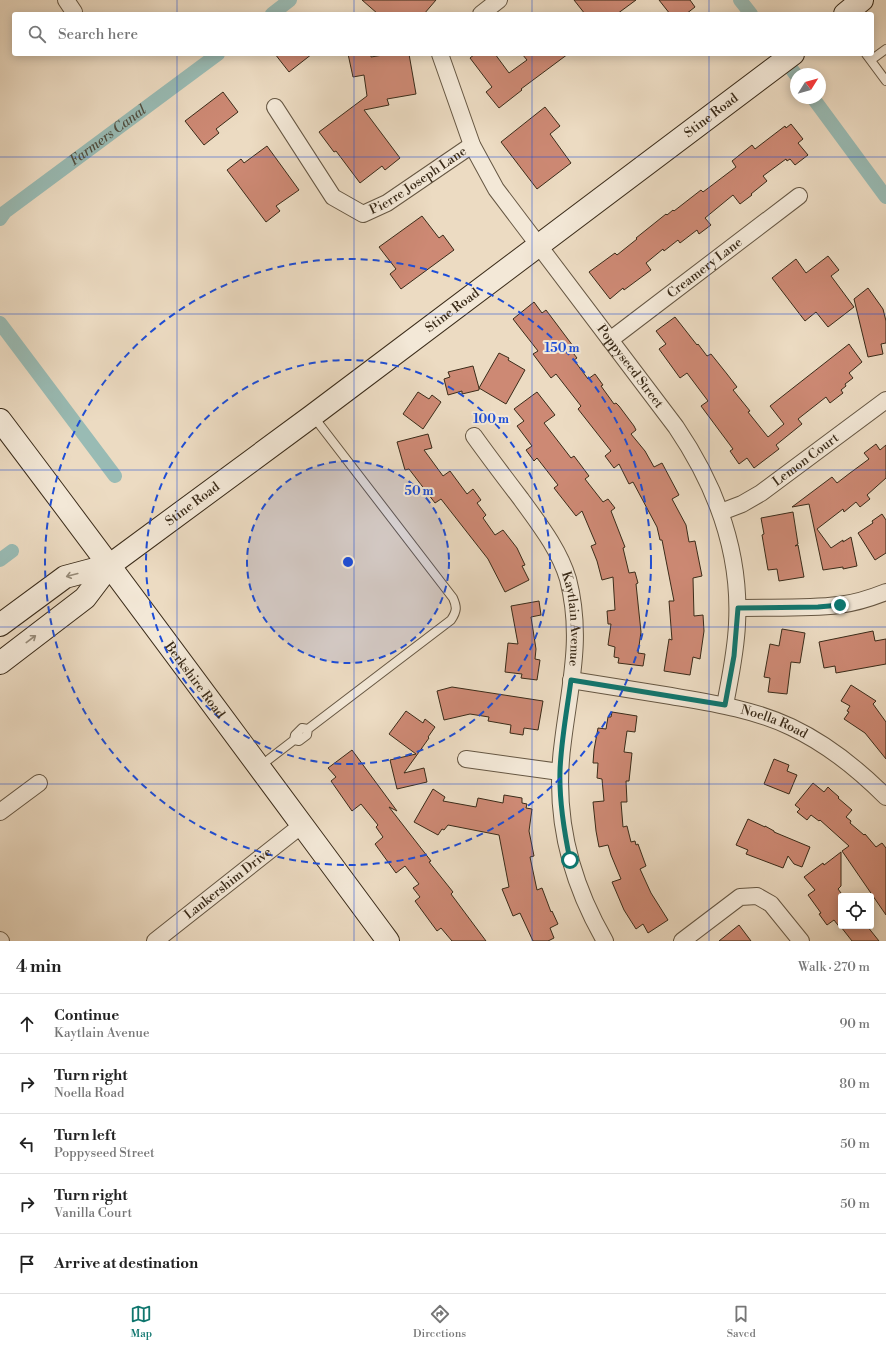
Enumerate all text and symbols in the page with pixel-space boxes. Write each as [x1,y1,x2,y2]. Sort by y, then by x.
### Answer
search box [12,12,874,56]
icon: search [26,23,48,45]
text: Search here [58,25,138,44]
north arrow [790,68,826,104]
street label: Stine Road [681,90,742,141]
water label: Farmers Canal [66,101,151,170]
street label: Pierre Joseph Lane [367,143,470,218]
street label: Creamery Lane [664,234,746,302]
street label: Stine Road [422,285,483,336]
street label: Poppyseed Street [593,321,667,412]
text: 150 m [545,341,579,356]
text: 100 m [473,412,509,427]
street label: Lemon Court [769,430,842,490]
street label: Stine Road [162,478,223,529]
text: 50 m [404,484,434,499]
centre of rings [341,555,355,569]
street label: Kaytlain Avenue [558,569,583,668]
one-way arrow [66,572,79,579]
route end [831,596,849,614]
one-way arrow [25,635,36,643]
street label: Berkshire Road [161,638,229,722]
street label: Noella Road [739,702,811,742]
street label: Lankershim Drive [181,844,275,923]
route start [561,851,579,869]
map controls [838,893,874,929]
button: locate [838,893,874,929]
text: 4 min [16,956,61,978]
text: Walk · 270 m [798,959,870,975]
text: Continue [54,1006,119,1025]
icon: ahead [16,1013,38,1035]
text: 90 m [839,1016,870,1032]
text: Kaytlain Avenue [54,1025,150,1041]
text: Turn right [54,1066,128,1085]
icon: right [16,1073,38,1095]
text: 80 m [839,1076,870,1092]
text: Noella Road [54,1085,125,1101]
text: Turn left [54,1126,116,1145]
icon: left [16,1133,38,1155]
text: 50 m [840,1136,870,1152]
text: Poppyseed Street [54,1145,155,1161]
text: Turn right [54,1186,128,1205]
icon: right [16,1193,38,1215]
text: 50 m [840,1196,870,1212]
text: Vanilla Court [54,1205,132,1221]
icon: arrive [16,1253,38,1275]
text: Arrive at destination [54,1254,198,1273]
tab: Map [130,1303,152,1341]
tab: Directions [413,1303,466,1341]
tab: Saved [727,1303,756,1341]

